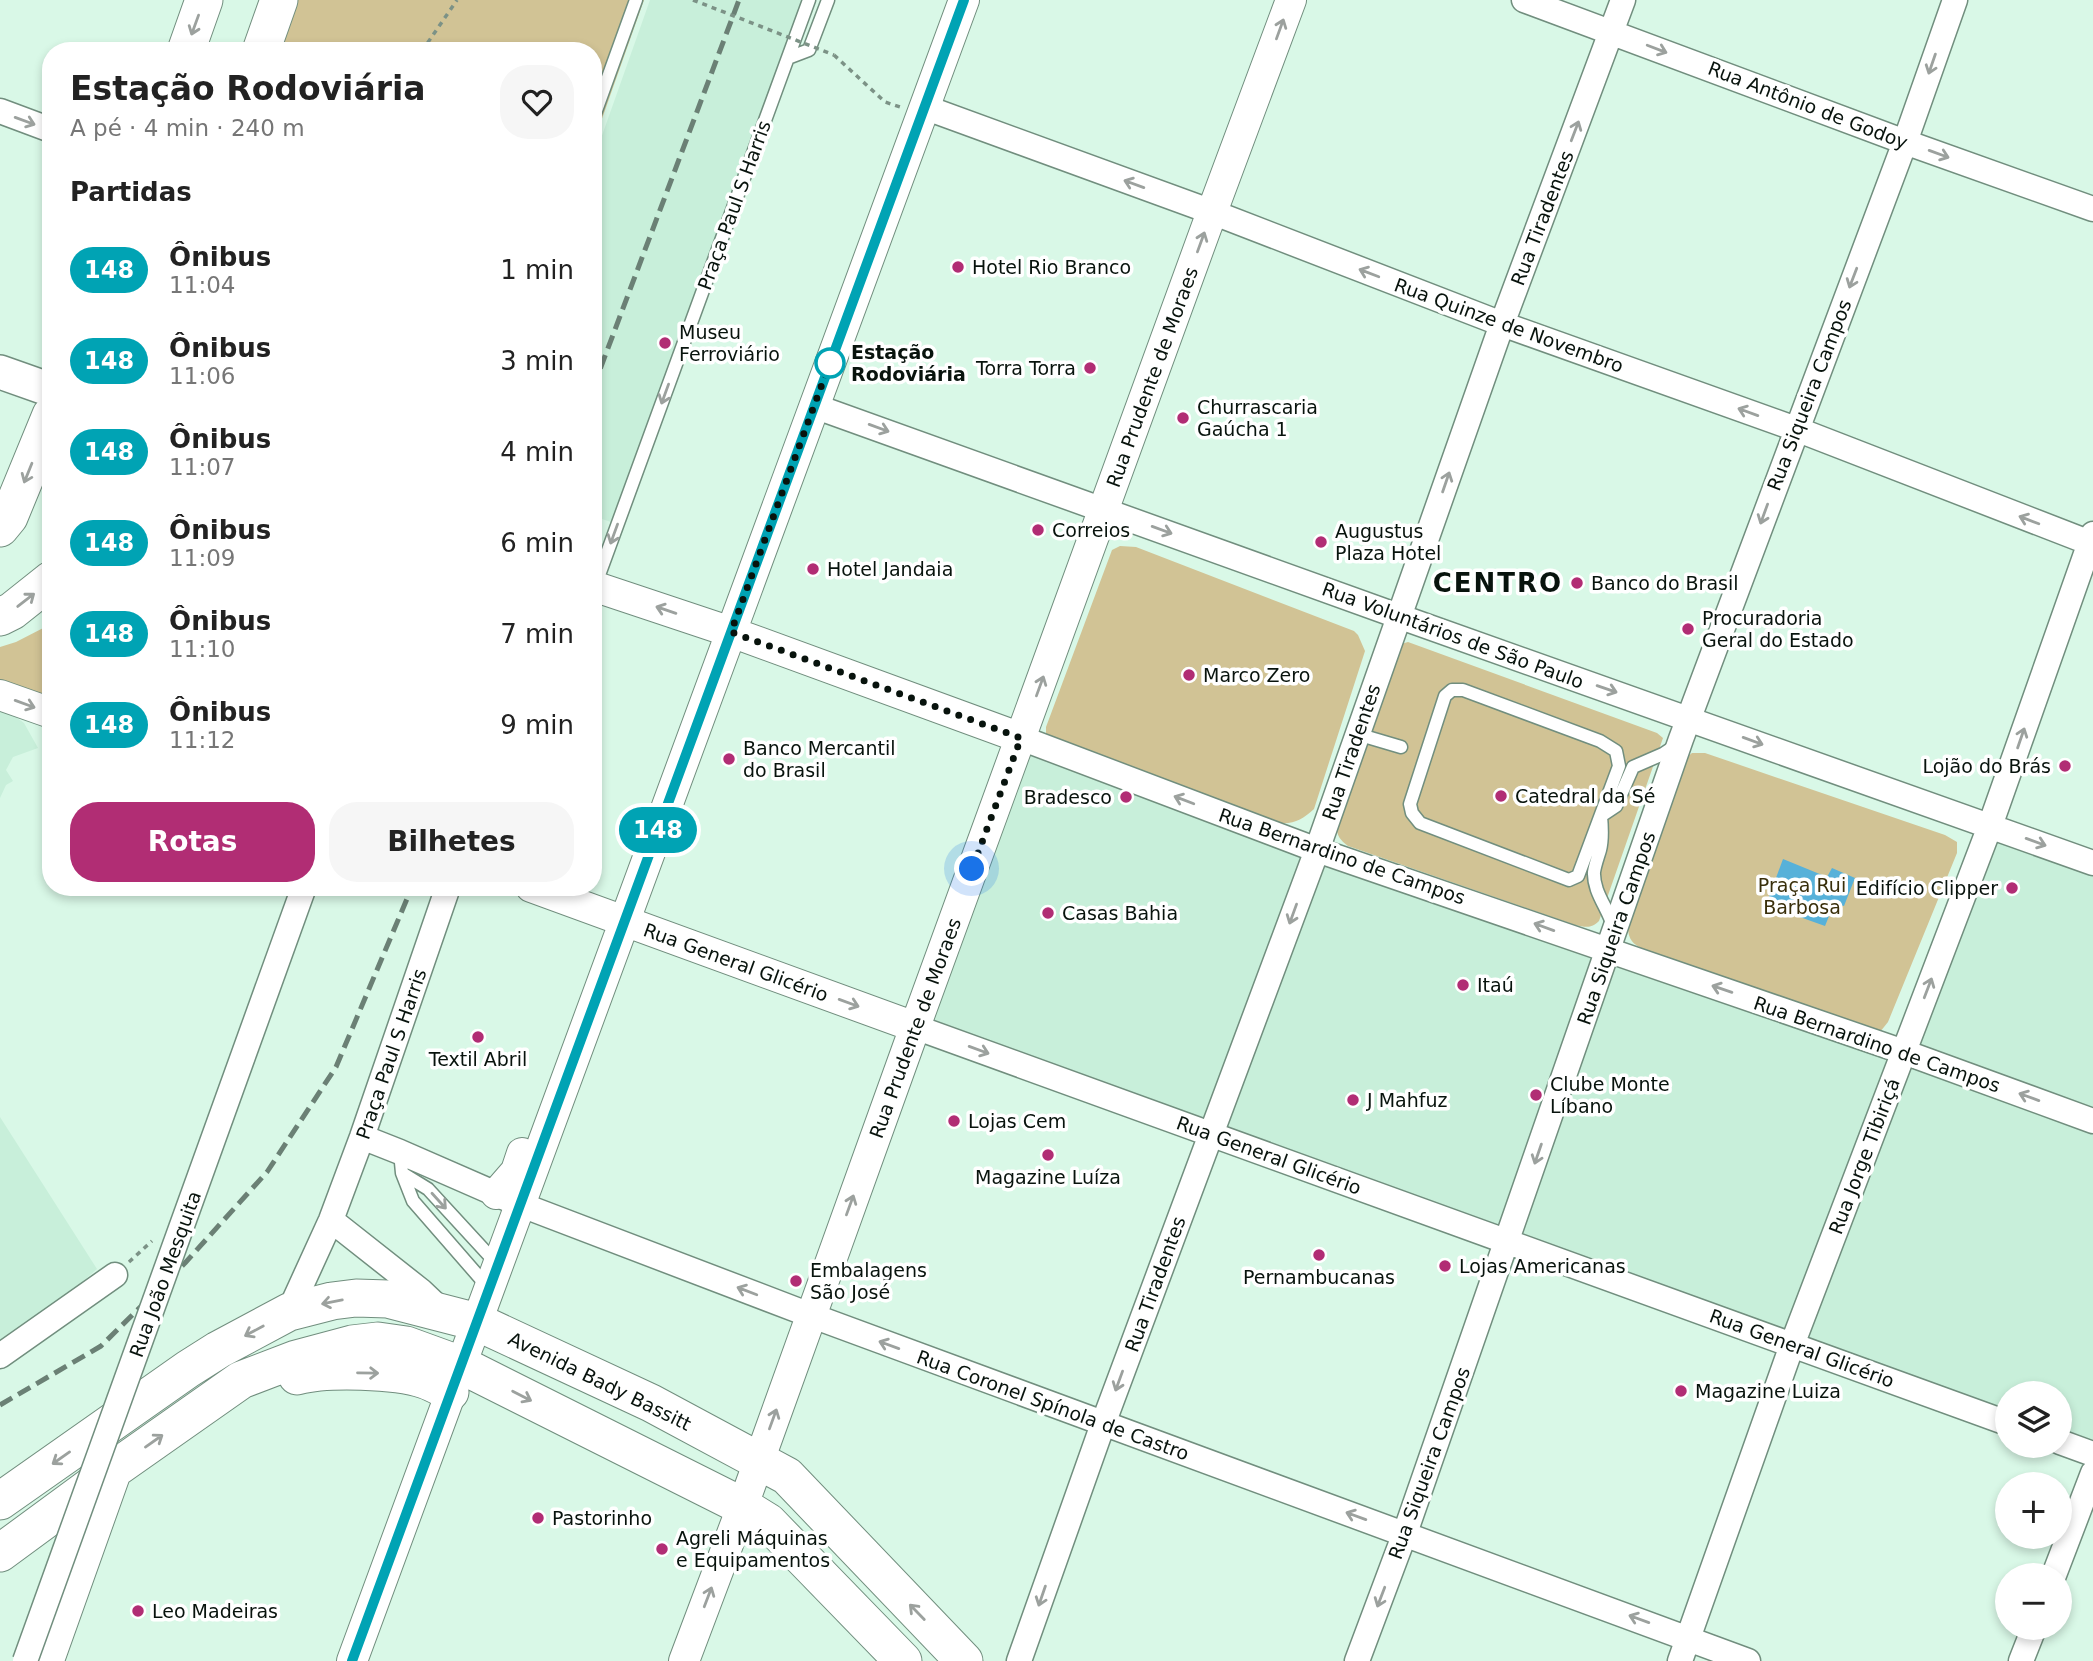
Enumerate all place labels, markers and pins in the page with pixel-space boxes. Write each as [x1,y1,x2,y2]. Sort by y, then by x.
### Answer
place label: Hotel Rio Branco [972,256,1131,278]
marker: Hotel Rio Branco [950,259,966,275]
place label: Museu Ferroviário [679,321,780,365]
marker: Museu Ferroviário [657,335,673,351]
place label: Estação Rodoviária [851,341,966,385]
marker: Estação Rodoviária [815,348,845,378]
place label: Torra Torra [975,357,1076,379]
marker: Torra Torra [1082,360,1098,376]
place label: Churrascaria Gaúcha 1 [1197,396,1318,440]
marker: Churrascaria Gaúcha 1 [1175,410,1191,426]
place label: Correios [1052,519,1130,541]
place label: Augustus Plaza Hotel [1335,520,1441,564]
marker: Correios [1030,522,1046,538]
marker: Augustus Plaza Hotel [1313,534,1329,550]
place label: Hotel Jandaia [827,558,953,580]
marker: Hotel Jandaia [805,561,821,577]
place label: Banco do Brasil [1591,572,1739,594]
marker: Banco do Brasil [1569,575,1585,591]
place label: Procuradoria Geral do Estado [1702,607,1854,651]
marker: Procuradoria Geral do Estado [1680,621,1696,637]
place label: Marco Zero [1203,664,1310,686]
marker: Marco Zero [1181,667,1197,683]
place label: Banco Mercantil do Brasil [743,737,895,781]
marker: Banco Mercantil do Brasil [721,751,737,767]
place label: Lojão do Brás [1922,755,2051,777]
marker: Lojão do Brás [2057,758,2073,774]
place label: Catedral da Sé [1515,785,1655,807]
place label: Bradesco [1024,786,1112,808]
marker: Catedral da Sé [1493,788,1509,804]
marker: Bradesco [1118,789,1134,805]
place label: Edifício Clipper [1856,877,1998,899]
marker: Edifício Clipper [2004,880,2020,896]
place label: Casas Bahia [1062,902,1178,924]
marker: Casas Bahia [1040,905,1056,921]
place label: Itaú [1477,974,1514,996]
marker: Itaú [1455,977,1471,993]
marker: Textil Abril [470,1029,486,1045]
place label: Textil Abril [428,1048,527,1070]
place label: Clube Monte Líbano [1550,1073,1670,1117]
marker: Clube Monte Líbano [1528,1087,1544,1103]
place label: J Mahfuz [1366,1089,1447,1111]
marker: J Mahfuz [1345,1092,1361,1108]
place label: Lojas Cem [968,1110,1066,1132]
marker: Lojas Cem [946,1113,962,1129]
marker: Magazine Luíza [1040,1147,1056,1163]
place label: Magazine Luíza [975,1166,1121,1188]
marker: Pernambucanas [1311,1247,1327,1263]
place label: Lojas Americanas [1459,1255,1626,1277]
marker: Lojas Americanas [1437,1258,1453,1274]
place label: Embalagens São José [810,1259,927,1303]
place label: Pernambucanas [1243,1266,1395,1288]
marker: Embalagens São José [788,1273,804,1289]
place label: Magazine Luiza [1695,1380,1841,1402]
marker: Magazine Luiza [1673,1383,1689,1399]
place label: Pastorinho [552,1507,652,1529]
marker: Pastorinho [530,1510,546,1526]
place label: Agreli Máquinas e Equipamentos [676,1527,830,1571]
marker: Agreli Máquinas e Equipamentos [654,1541,670,1557]
place label: Leo Madeiras [152,1600,278,1622]
marker: Leo Madeiras [130,1603,146,1619]

